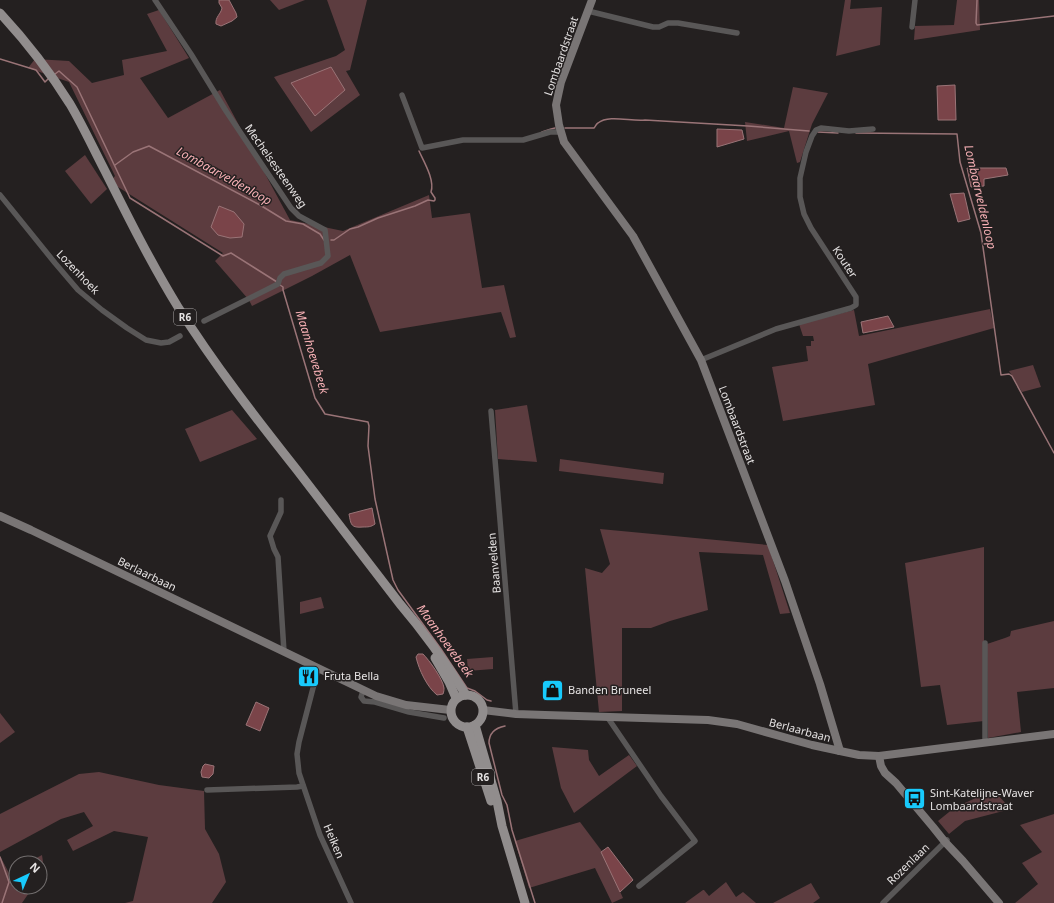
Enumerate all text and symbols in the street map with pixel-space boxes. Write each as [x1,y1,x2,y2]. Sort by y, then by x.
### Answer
street label: Lombaardstraat [540,14,581,97]
street label: Mechelsesteenweg [242,121,311,210]
water label: Lombaarveldenloop [174,142,275,209]
water label: Lombaarveldenloop [960,143,1001,251]
street label: Kouter [830,243,861,281]
street label: Lozenhoek [54,246,103,297]
water label: Maanhoevebeek [292,308,334,397]
road number: R6 [174,309,196,325]
street label: Lombaardstraat [716,383,759,466]
street label: Baanvelden [483,532,504,594]
street label: Berlaarbaan [115,553,179,594]
water label: Maanhoevebeek [413,601,478,682]
restaurant icon: Fruta Bella [295,663,321,689]
place label: Fruta Bella [324,668,379,683]
shop icon: Banden Bruneel [540,677,566,703]
place label: Banden Bruneel [568,682,651,697]
street label: Berlaarbaan [768,714,833,745]
road number: R6 [472,769,494,785]
place label: Sint-Katelijne-Waver Lombaardstraat [930,785,1034,813]
bus stop icon: Sint-Katelijne-Waver Lombaardstraat [902,786,928,812]
street label: Heiken [321,821,348,860]
street label: Rozenlaan [883,840,932,888]
north arrow [8,855,48,895]
text: N [27,859,44,876]

